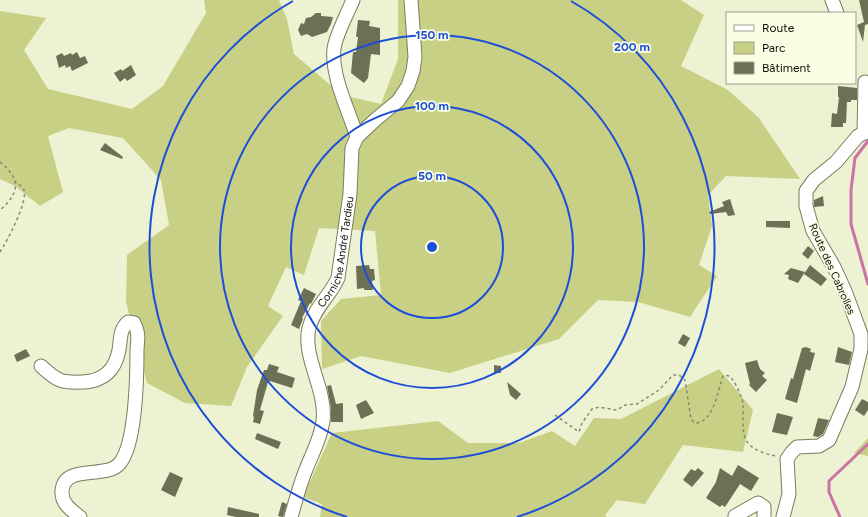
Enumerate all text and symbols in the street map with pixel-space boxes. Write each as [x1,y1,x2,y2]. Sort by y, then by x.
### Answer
legend [726,12,856,84]
text: Route [762,21,795,35]
text: 150 m [415,28,449,42]
text: 200 m [614,40,650,54]
text: Parc [762,41,786,55]
text: Bâtiment [762,61,811,75]
text: 100 m [415,99,449,113]
text: 50 m [418,169,446,183]
street label: Corniche André Tardieu [314,195,356,310]
street label: Route des Cabrolles [806,221,858,317]
centre of rings [425,240,439,254]

